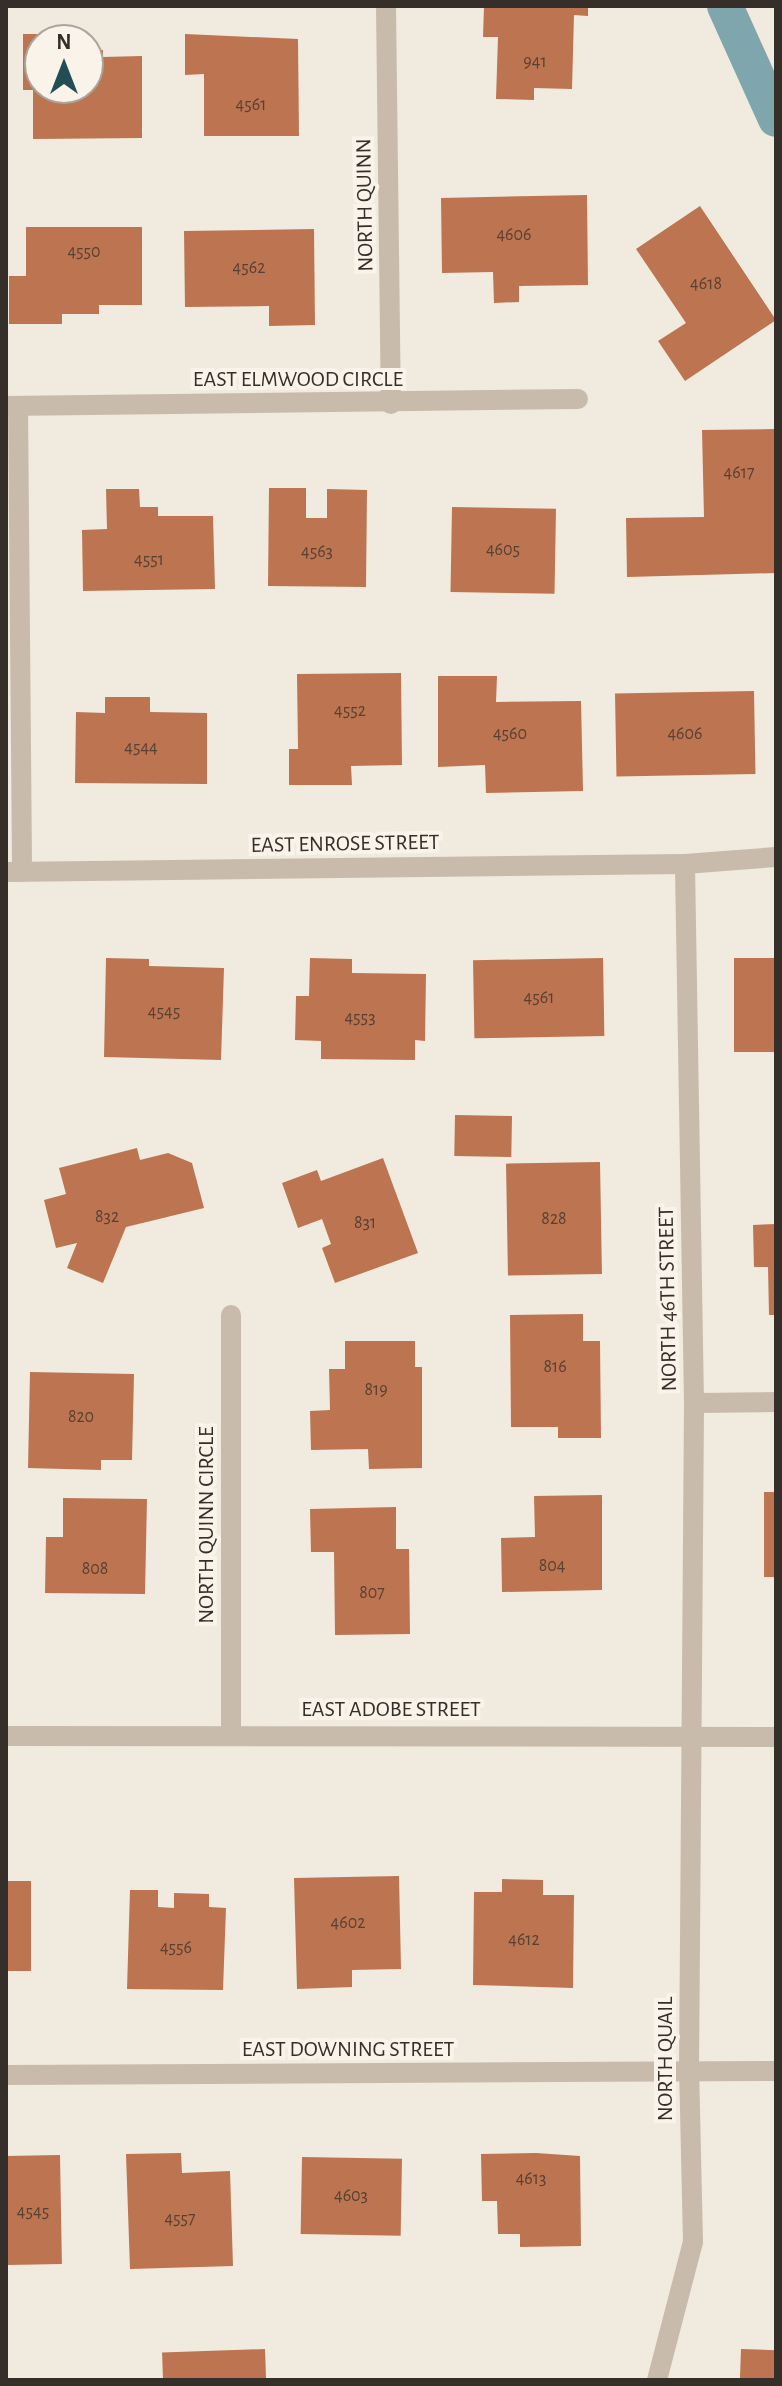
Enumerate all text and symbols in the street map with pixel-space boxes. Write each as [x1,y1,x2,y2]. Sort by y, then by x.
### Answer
north arrow [24,24,104,104]
text: N [56,31,72,53]
house number: 941 [523,51,547,73]
house number: 4561 [236,94,266,116]
street label: NORTH QUINN [351,138,379,272]
house number: 4606 [496,224,532,246]
house number: 4550 [67,241,101,263]
house number: 4562 [233,257,265,279]
house number: 4618 [690,273,722,295]
street label: EAST ELMWOOD CIRCLE [193,367,403,393]
house number: 4617 [724,462,754,484]
house number: 4605 [486,539,520,561]
house number: 4563 [301,541,333,563]
house number: 4551 [134,549,164,571]
house number: 4552 [334,700,366,722]
house number: 4560 [493,723,527,745]
house number: 4606 [667,723,703,745]
house number: 4544 [124,737,158,759]
street label: EAST ENROSE STREET [250,829,440,859]
house number: 4561 [524,987,554,1009]
house number: 4545 [148,1001,180,1023]
house number: 4553 [344,1007,376,1029]
house number: 832 [95,1206,119,1228]
street label: NORTH 46TH STREET [653,1206,683,1392]
house number: 828 [541,1208,567,1230]
house number: 831 [354,1212,376,1234]
house number: 816 [543,1356,567,1378]
house number: 819 [364,1379,388,1401]
house number: 820 [68,1406,94,1428]
street label: NORTH QUINN CIRCLE [194,1426,220,1624]
house number: 804 [539,1555,565,1577]
house number: 808 [82,1558,108,1580]
house number: 807 [359,1582,385,1604]
street label: EAST ADOBE STREET [301,1697,481,1723]
house number: 4602 [331,1912,365,1934]
house number: 4612 [508,1929,540,1951]
house number: 4556 [160,1937,192,1959]
street label: NORTH QUAIL [653,1997,679,2121]
street label: EAST DOWNING STREET [242,2037,454,2063]
house number: 4613 [516,2168,546,2190]
house number: 4603 [334,2185,368,2207]
house number: 4545 [17,2201,49,2223]
house number: 4557 [164,2208,196,2230]

